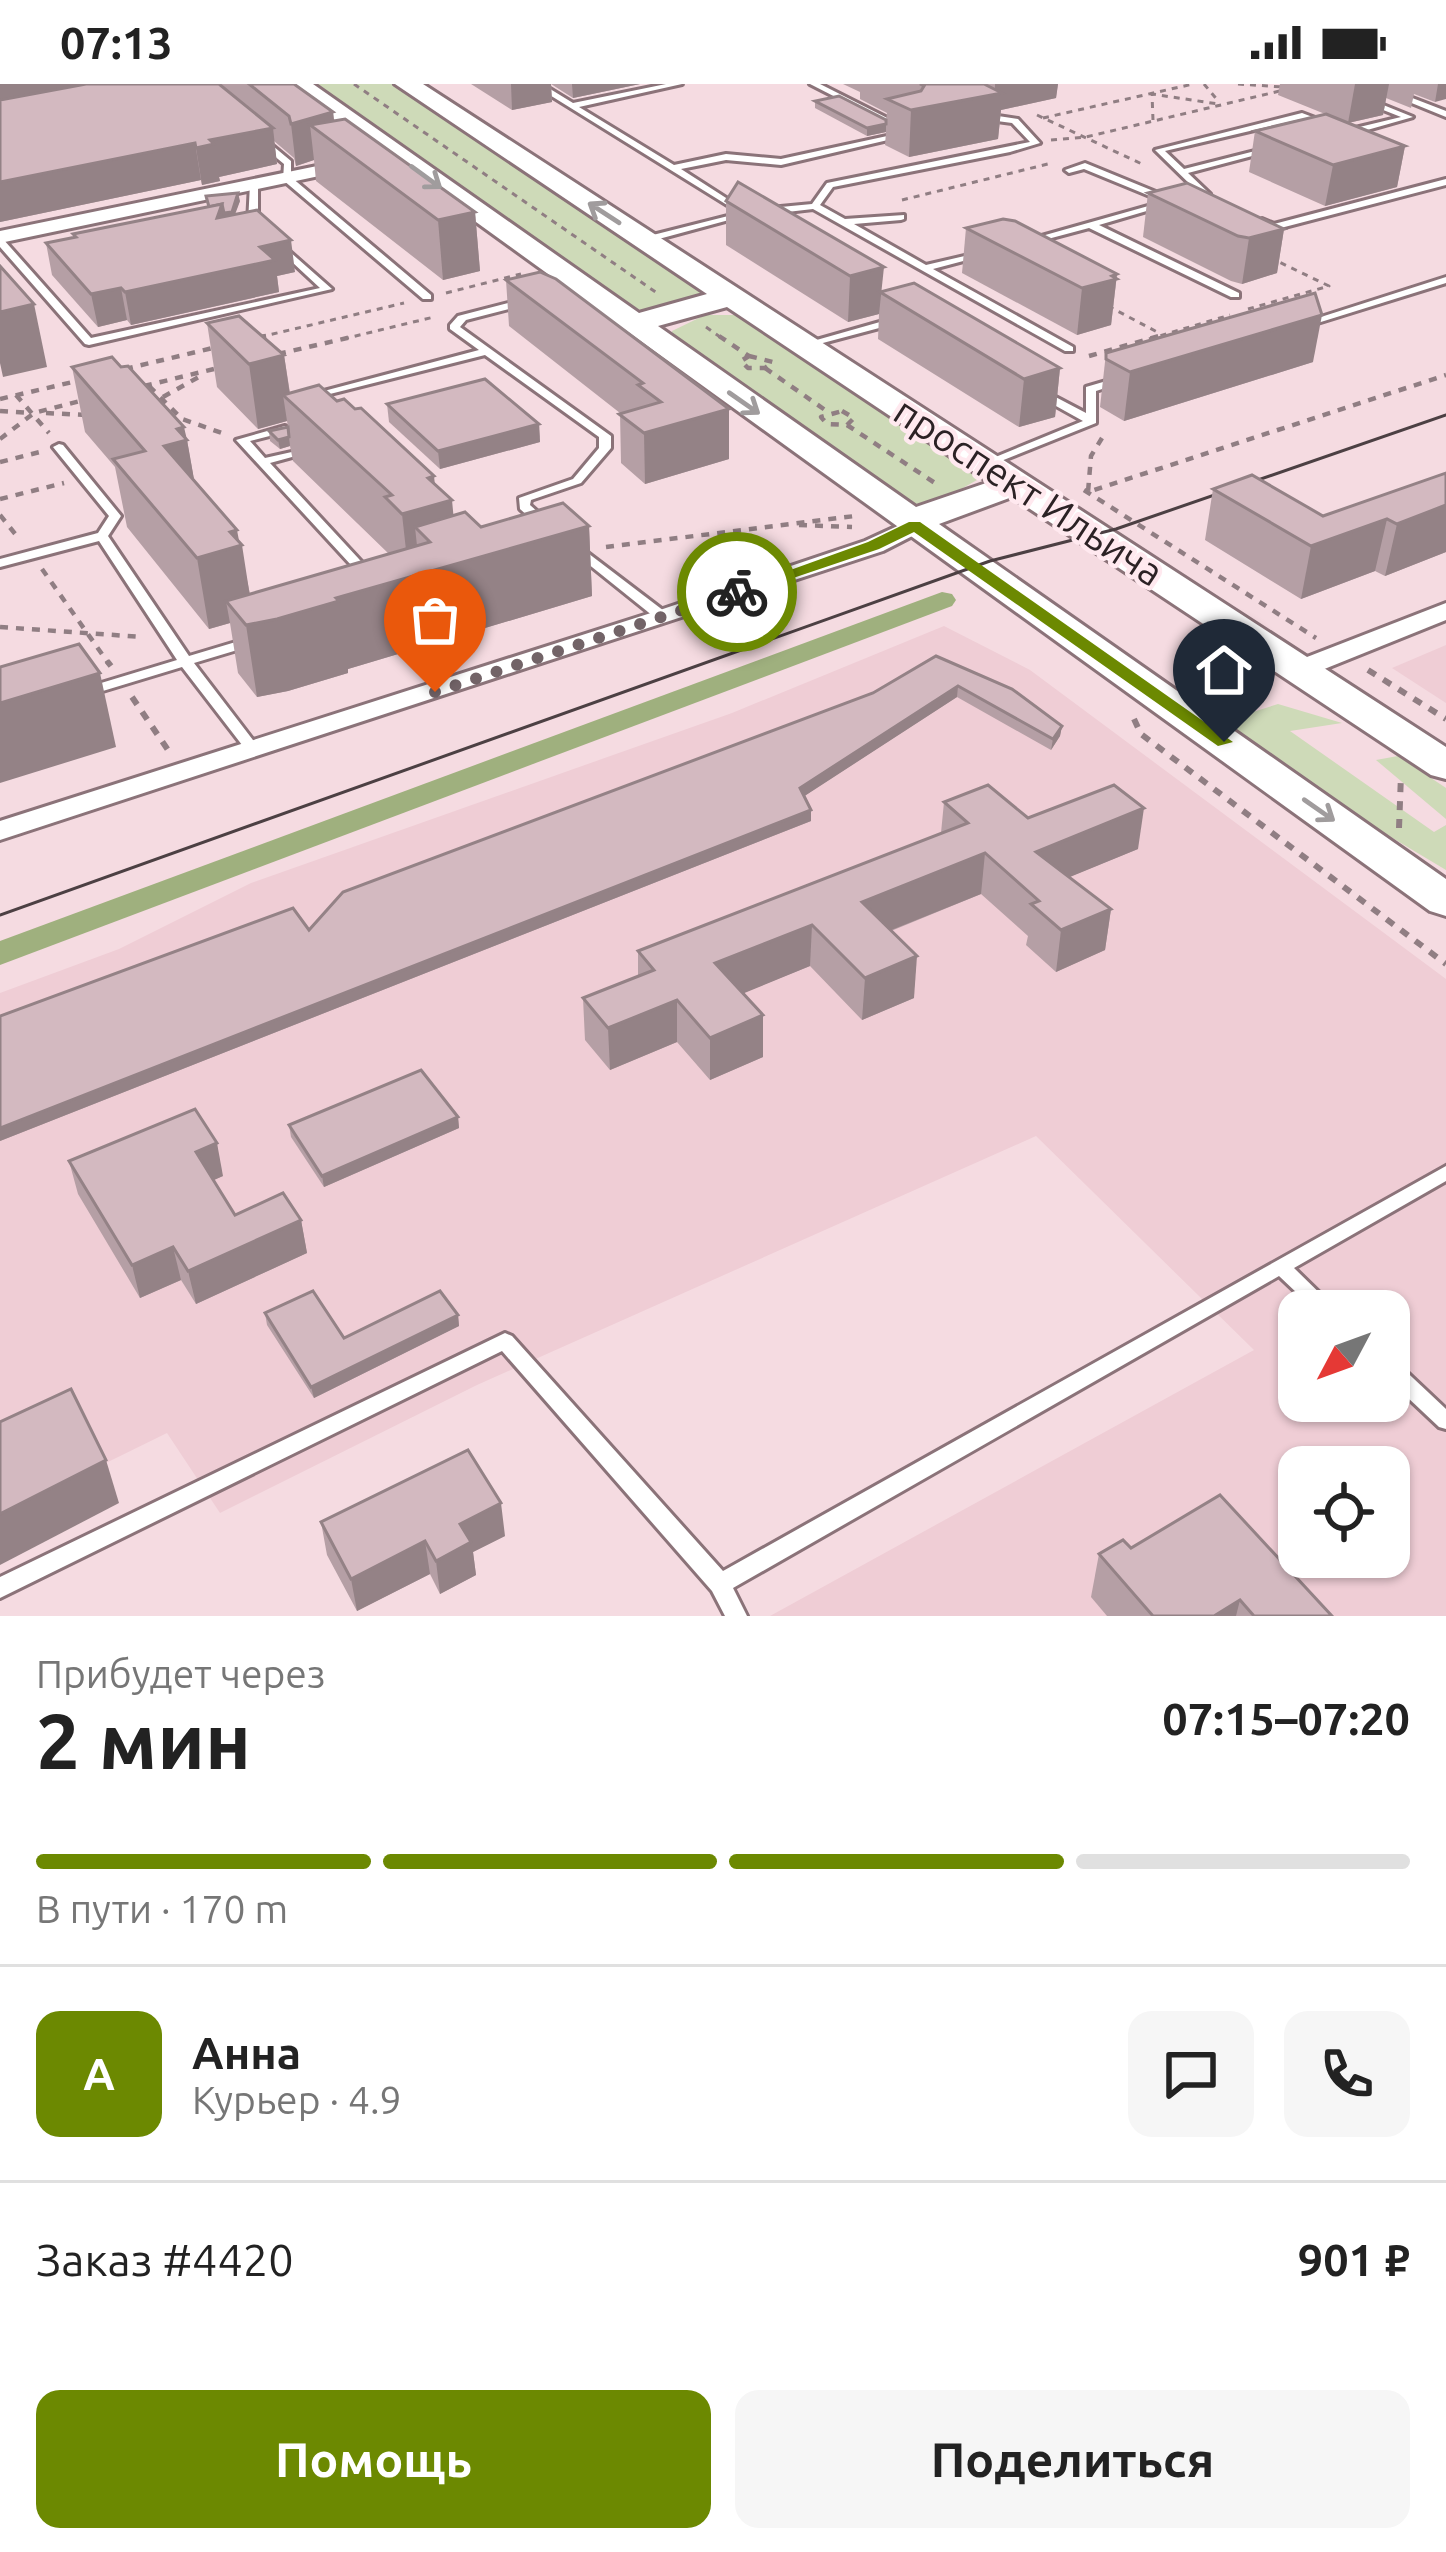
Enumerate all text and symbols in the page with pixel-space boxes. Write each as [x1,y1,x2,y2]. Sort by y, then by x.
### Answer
text: 07:13 [60,17,173,68]
one-way arrow [409,164,442,189]
one-way arrow [588,201,622,226]
street label: проспект Ильича [887,388,1171,594]
one-way arrow [727,390,760,416]
courier [677,532,797,652]
icon: bike [704,559,770,625]
pin [384,569,486,692]
icon: bag [402,587,468,653]
pin [1173,619,1275,742]
icon: home [1191,637,1257,703]
one-way arrow [1302,797,1336,822]
north arrow [1278,1290,1410,1422]
map controls [1278,1290,1410,1578]
button: locate [1278,1446,1410,1578]
text: Прибудет через [36,1652,325,1695]
text: 07:15–07:20 [1162,1693,1410,1744]
text: 2 мин [36,1696,251,1784]
text: В пути · 170 m [36,1887,288,1930]
button: chat [1128,2011,1254,2137]
button: phone [1284,2011,1410,2137]
text: Анна [192,2027,301,2078]
text: А [83,2048,115,2099]
text: Курьер · 4.9 [192,2078,402,2121]
text: Заказ #4420 [36,2234,294,2285]
text: 901 ₽ [1298,2234,1410,2285]
button: Помощь [36,2390,711,2528]
button: Поделиться [735,2390,1410,2528]

